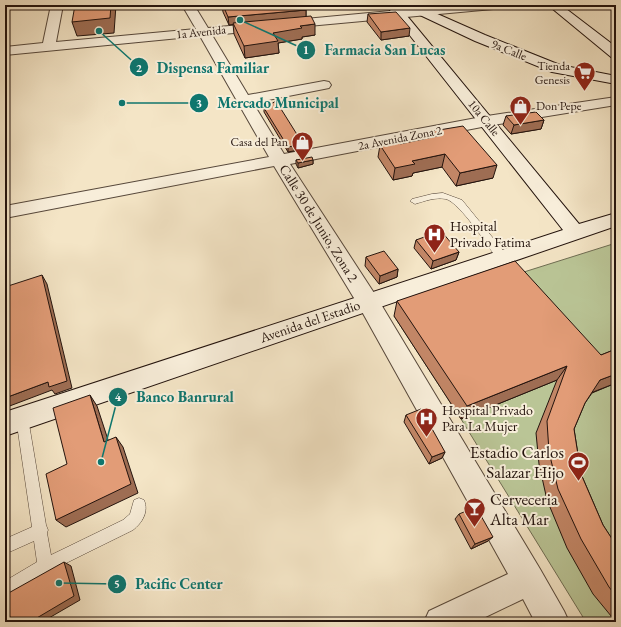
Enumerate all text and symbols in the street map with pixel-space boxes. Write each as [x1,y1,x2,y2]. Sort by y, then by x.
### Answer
street label: 1a Avenida [175,21,227,43]
street label: 9a Calle [489,36,529,64]
callout: Farmacia San Lucas [296,37,453,64]
text: Farmacia San Lucas [324,40,446,59]
text: 1 [303,42,309,58]
callout: Dispensa Familiar [129,54,277,81]
text: Dispensa Familiar [157,58,270,77]
place label: Tienda Genesis [535,58,570,88]
text: 2 [136,60,143,76]
supermarket icon: Tienda Genesis [572,60,598,93]
callout: Mercado Municipal [189,89,347,116]
text: Mercado Municipal [217,93,340,112]
shop icon: Don Pepe [508,93,534,126]
text: 3 [196,95,202,111]
street label: 10a Calle [464,96,504,140]
place label: Don Pepe [536,98,582,114]
street label: 2a Avenida Zona 2 [357,122,444,154]
shop icon: Casa del Pan [290,129,316,162]
place label: Casa del Pan [230,134,289,150]
street label: Calle 30 de Junio, Zona 2 [275,161,363,285]
place label: Hospital Privado Fatima [450,217,531,251]
hospital icon: Hospital Privado Fatima [422,221,448,254]
street label: Avenida del Estadio [257,295,363,347]
callout: Banco Banrural [108,383,242,410]
text: Banco Banrural [136,387,235,406]
text: 4 [115,389,122,405]
place label: Hospital Privado Para La Mujer [442,401,533,435]
hospital icon: Hospital Privado Para La Mujer [413,405,439,438]
place label: Estadio Carlos Salazar Hijo [470,441,564,483]
sports icon: Estadio Carlos Salazar Hijo [566,449,592,482]
place label: Cerveceria Alta Mar [489,488,558,530]
bar icon: Cerveceria Alta Mar [461,496,487,529]
callout: Pacific Center [107,571,231,598]
text: Pacific Center [135,574,224,593]
text: 5 [114,576,120,592]

